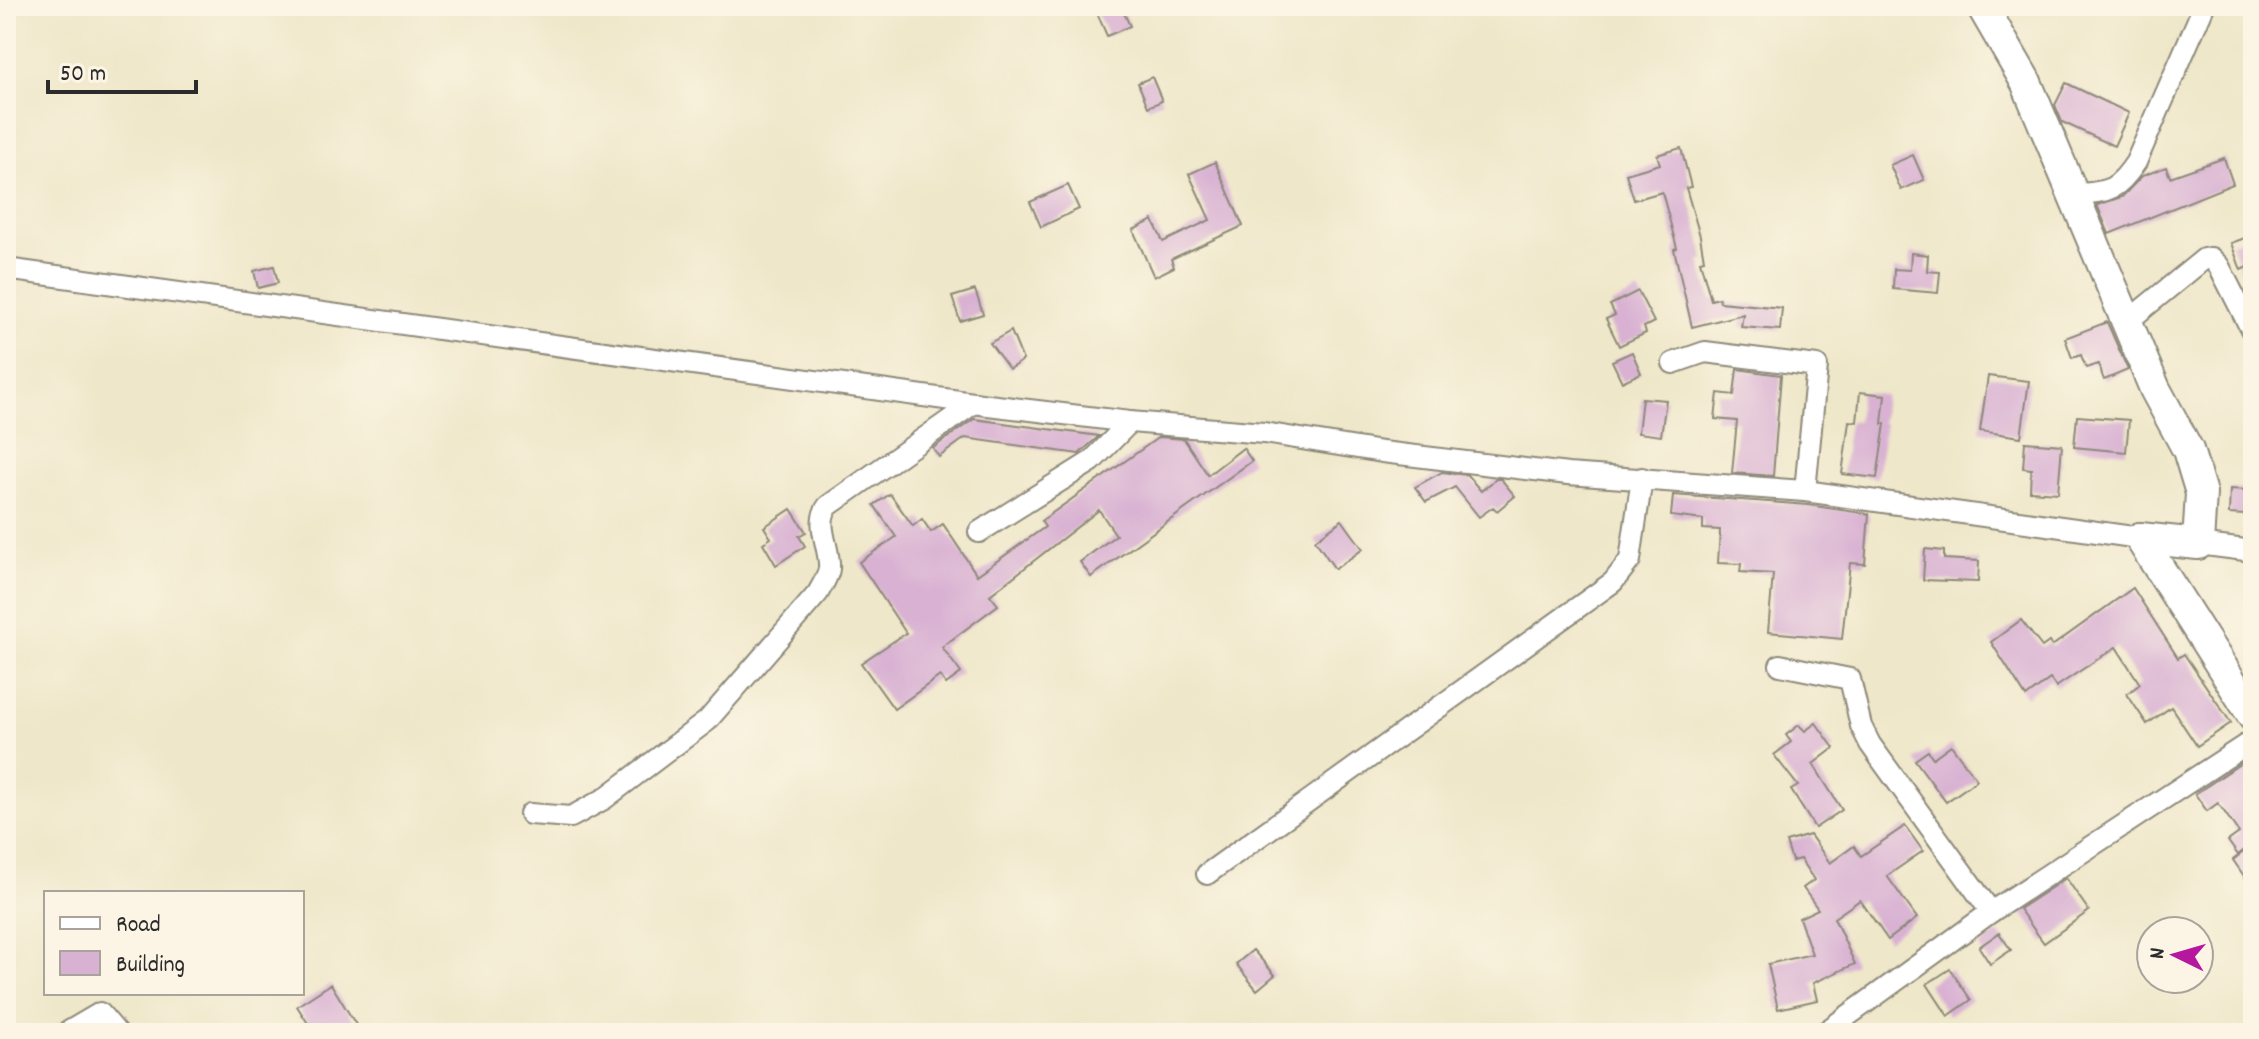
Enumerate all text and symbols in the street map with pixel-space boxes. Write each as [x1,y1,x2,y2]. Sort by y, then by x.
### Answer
scale bar [48,44,196,94]
text: 50 m [60,58,106,92]
legend [44,891,304,995]
text: Road [116,909,161,943]
north arrow [2135,915,2215,995]
text: N [2143,947,2174,960]
text: Building [116,949,185,983]

